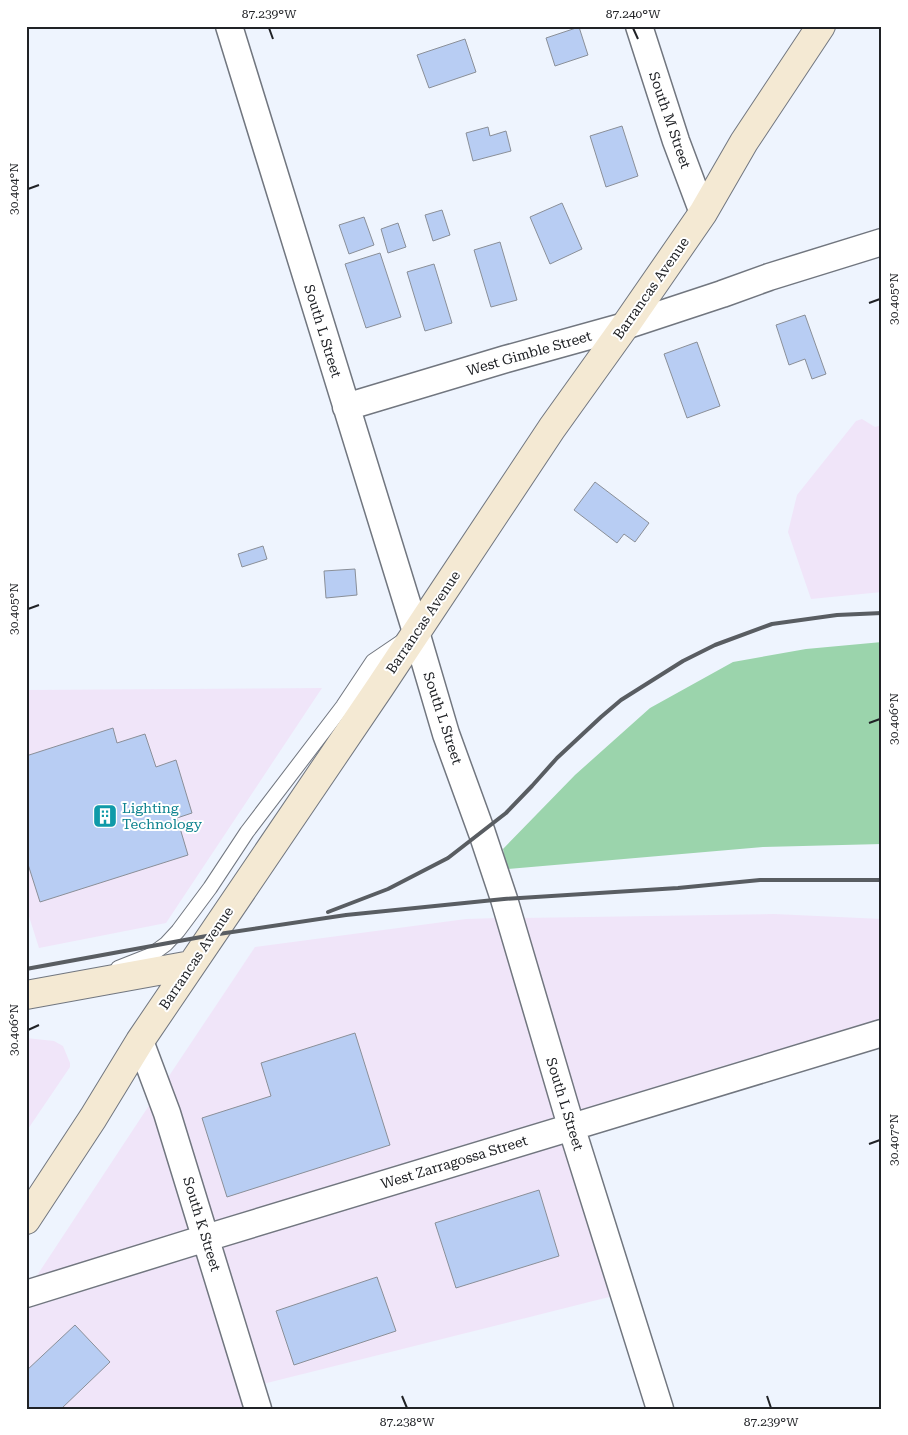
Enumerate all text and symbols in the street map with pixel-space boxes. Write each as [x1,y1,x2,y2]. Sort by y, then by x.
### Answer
text: 87.239°W [242,7,297,21]
text: 87.240°W [606,7,661,21]
street label: South M Street [646,70,694,170]
text: 30.404°N [7,163,21,215]
street label: Barrancas Avenue [610,234,692,342]
text: 30.405°N [887,273,901,325]
street label: South L Street [301,283,345,379]
street label: West Gimble Street [465,327,593,379]
street label: Barrancas Avenue [383,567,464,676]
text: 30.405°N [7,583,21,635]
street label: South L Street [420,670,466,766]
text: 30.406°N [887,693,901,745]
place label: Lighting Technology [122,800,203,832]
building icon: Lighting Technology [92,803,118,829]
street label: Barrancas Avenue [156,903,237,1012]
text: 30.406°N [7,1004,21,1056]
street label: South L Street [543,1056,587,1152]
text: 30.407°N [887,1114,901,1166]
street label: West Zarragossa Street [379,1132,529,1192]
street label: South K Street [180,1175,224,1273]
text: 87.238°W [380,1415,435,1429]
text: 87.239°W [744,1415,799,1429]

